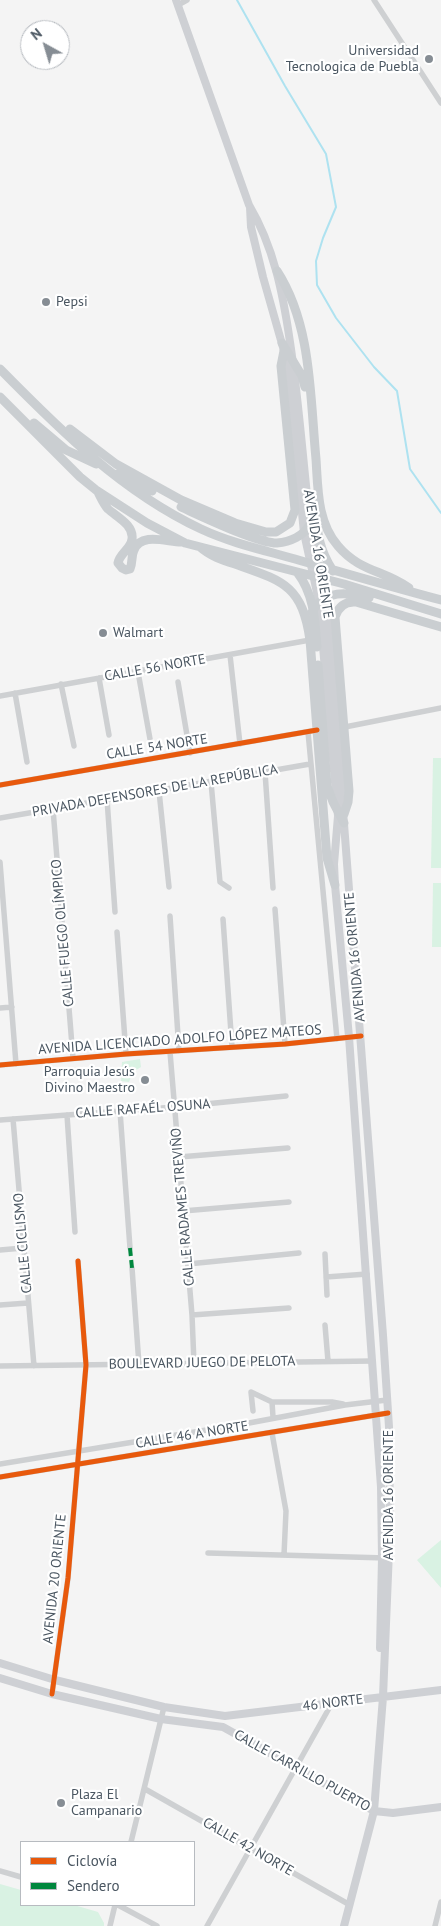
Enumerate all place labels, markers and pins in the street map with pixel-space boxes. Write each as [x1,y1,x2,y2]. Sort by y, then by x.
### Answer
place label: Universidad Tecnologica de Puebla [286,43,419,75]
marker: Universidad Tecnologica de Puebla [423,53,435,65]
place label: Pepsi [56,294,88,310]
marker: Pepsi [40,296,52,308]
place label: Walmart [113,625,163,641]
marker: Walmart [97,627,109,639]
place label: Parroquia Jesús Divino Maestro [44,1064,135,1096]
marker: Parroquia Jesús Divino Maestro [139,1074,151,1086]
place label: Plaza El Campanario [71,1787,142,1820]
marker: Plaza El Campanario [55,1797,67,1809]

